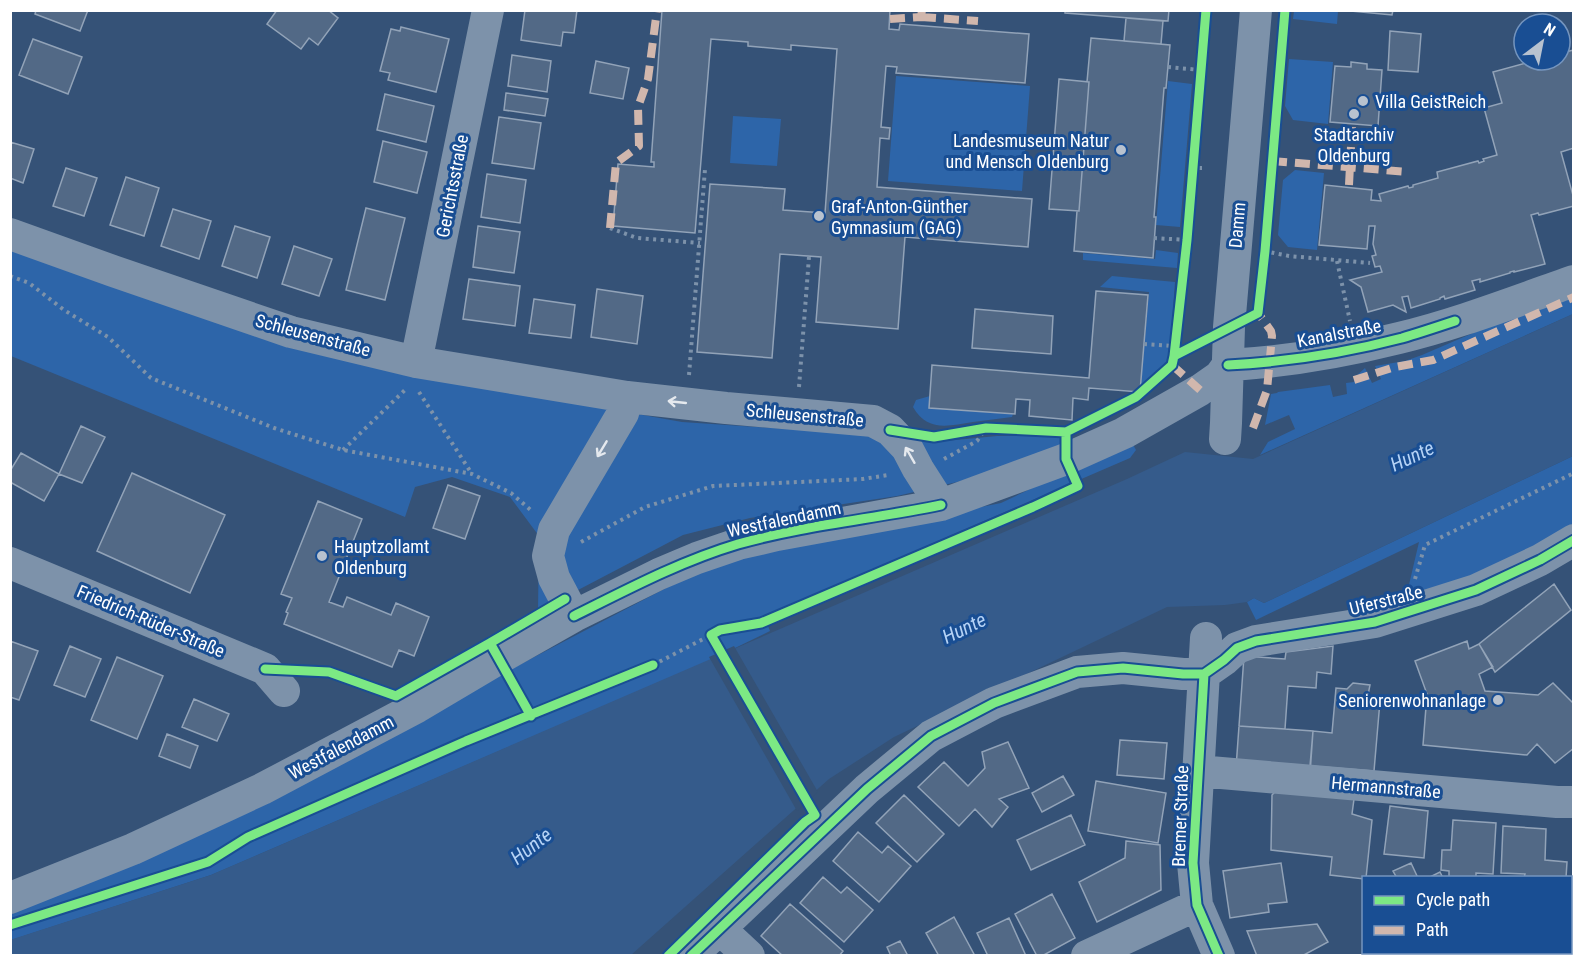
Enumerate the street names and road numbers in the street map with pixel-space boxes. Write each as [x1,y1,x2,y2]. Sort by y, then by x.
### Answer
street label: Gerichtsstraße [432,133,472,239]
street label: Damm [1225,201,1249,249]
street label: Schleusenstraße [253,310,373,360]
street label: Kanalstraße [1295,315,1383,351]
street label: Schleusenstraße [745,399,865,431]
street label: Westfalendamm [725,497,843,541]
street label: Friedrich-Rüder-Straße [74,580,228,662]
street label: Uferstraße [1347,581,1425,619]
street label: Westfalendamm [285,711,397,783]
street label: Bremer Straße [1168,765,1192,867]
street label: Hermannstraße [1330,772,1442,802]

